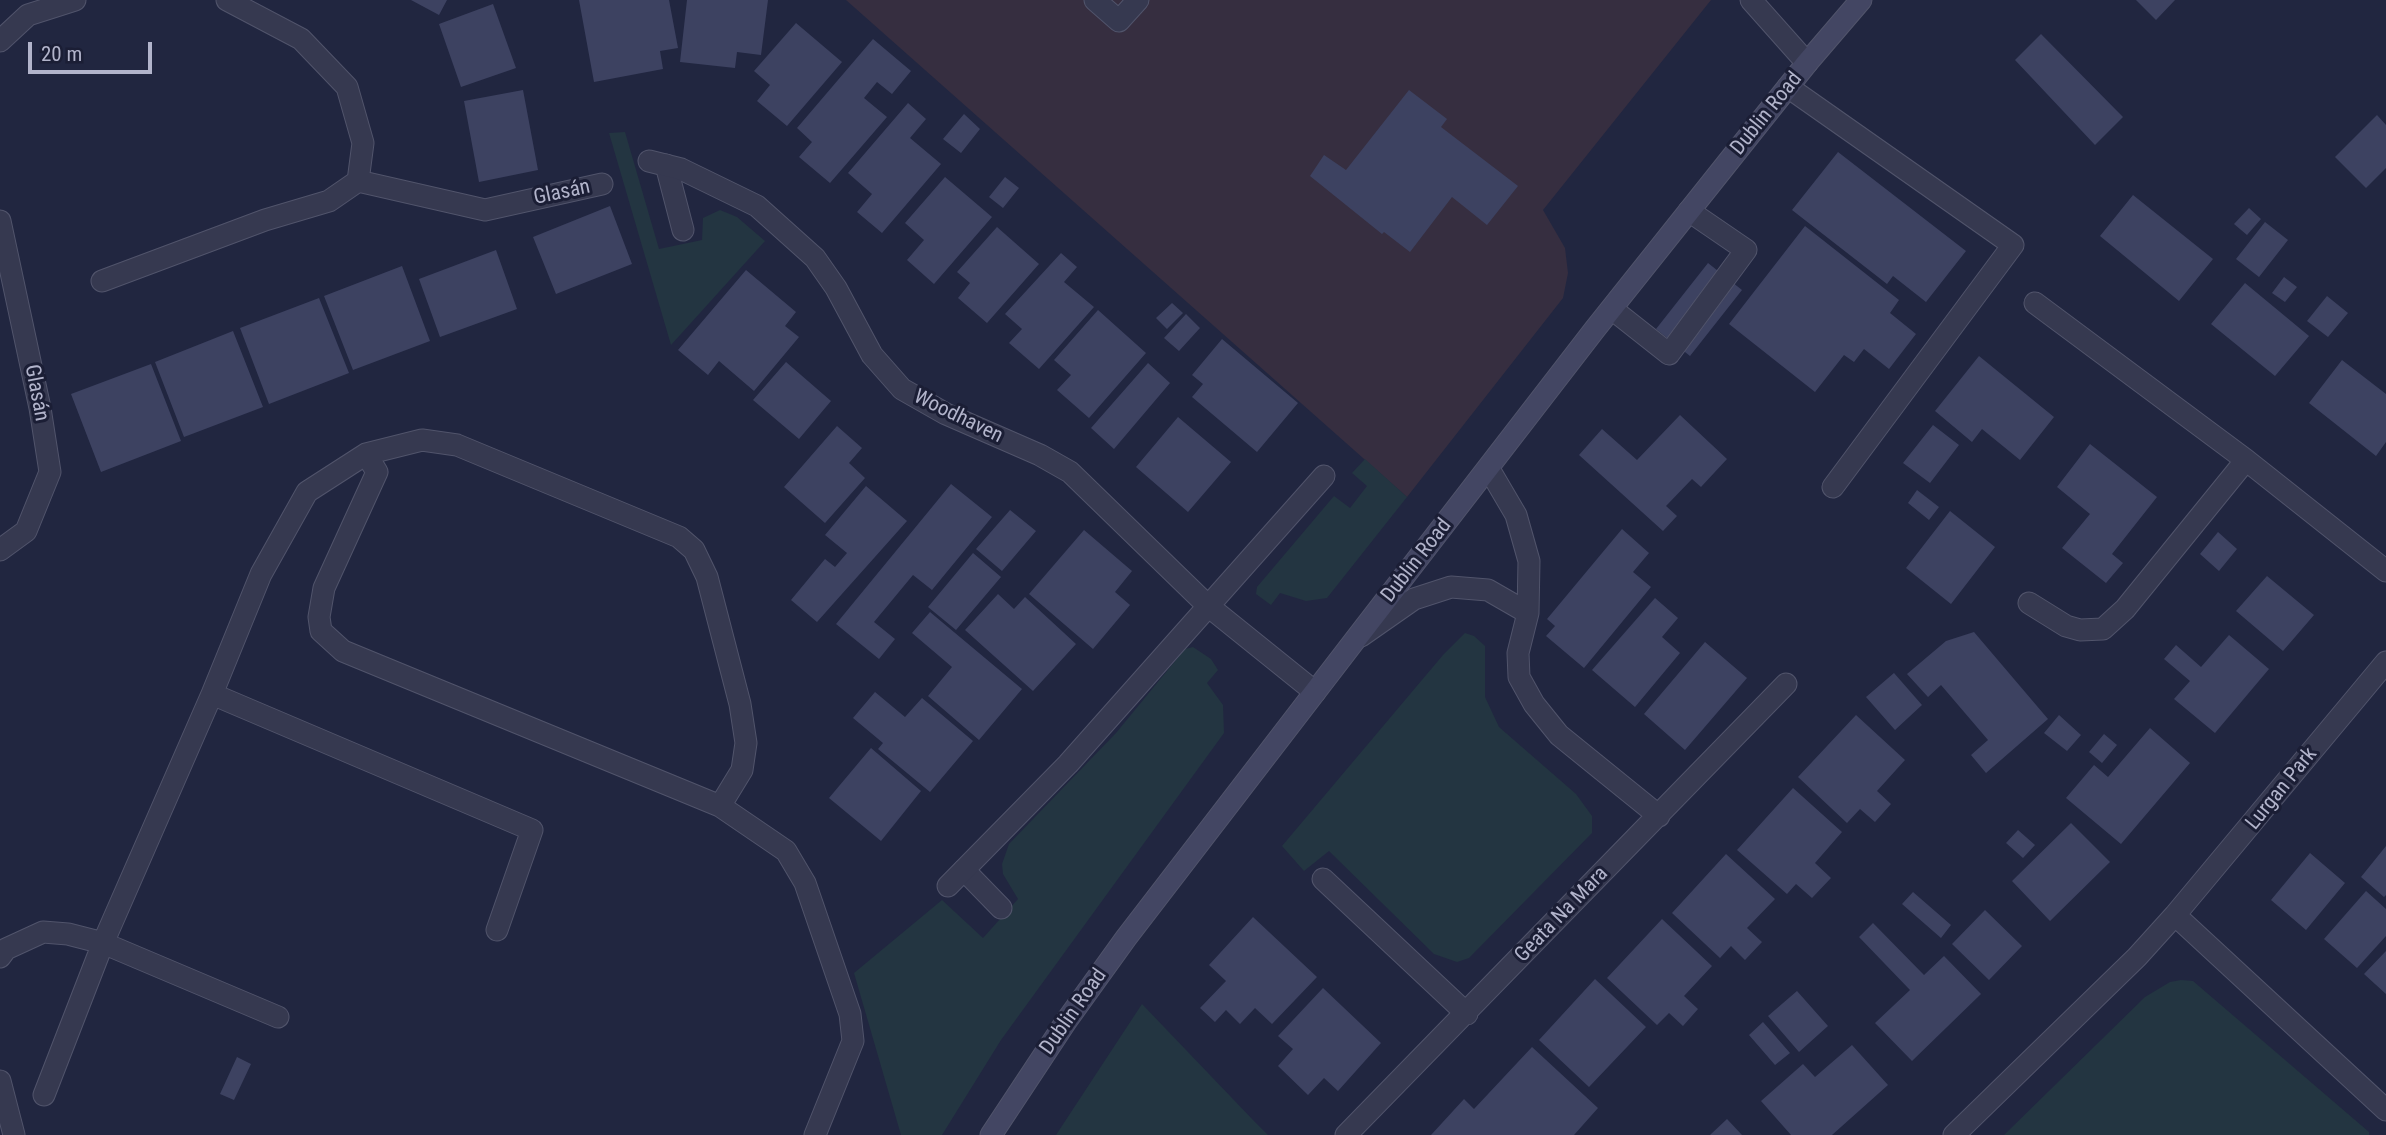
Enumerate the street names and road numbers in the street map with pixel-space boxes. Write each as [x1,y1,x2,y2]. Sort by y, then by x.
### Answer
street label: Dublin Road [1726,67,1808,161]
street label: Glasán [531,175,593,211]
street label: Glasán [18,363,54,423]
street label: Woodhaven [909,385,1007,449]
street label: Dublin Road [1377,514,1457,608]
street label: Lurgan Park [2241,743,2323,835]
street label: Geata Na Mara [1510,862,1614,968]
street label: Dublin Road [1035,964,1113,1060]

